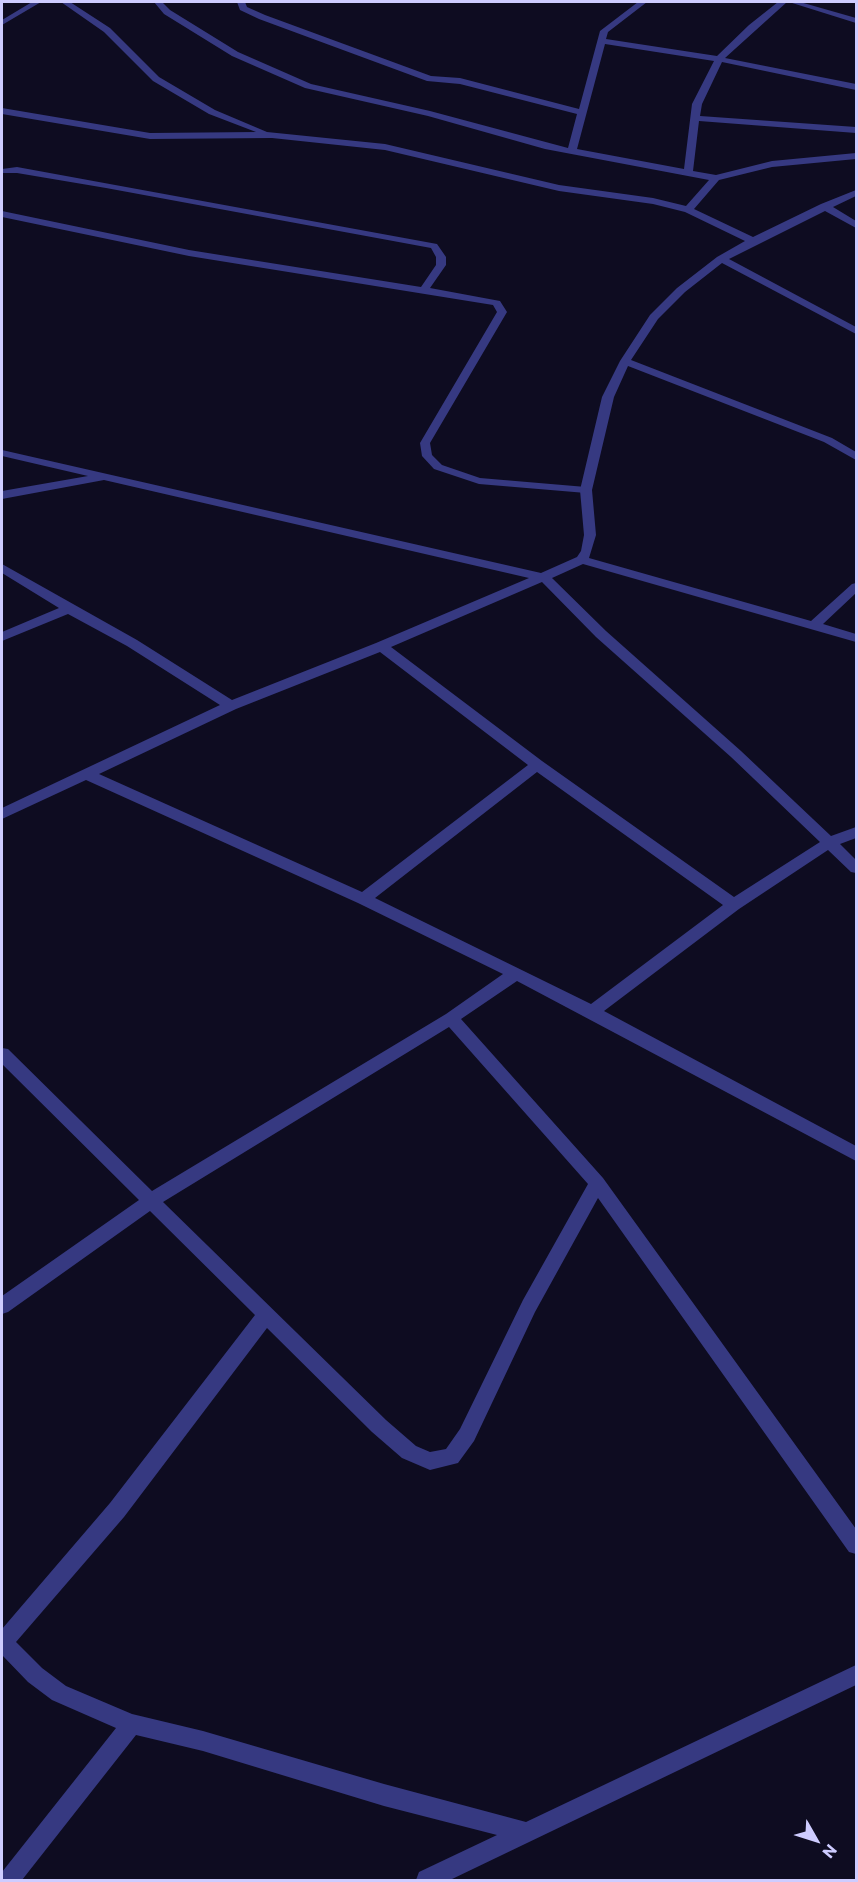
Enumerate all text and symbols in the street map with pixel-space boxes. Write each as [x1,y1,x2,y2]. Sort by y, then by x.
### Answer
north arrow [786,1810,846,1870]
text: N [819,1841,842,1862]

